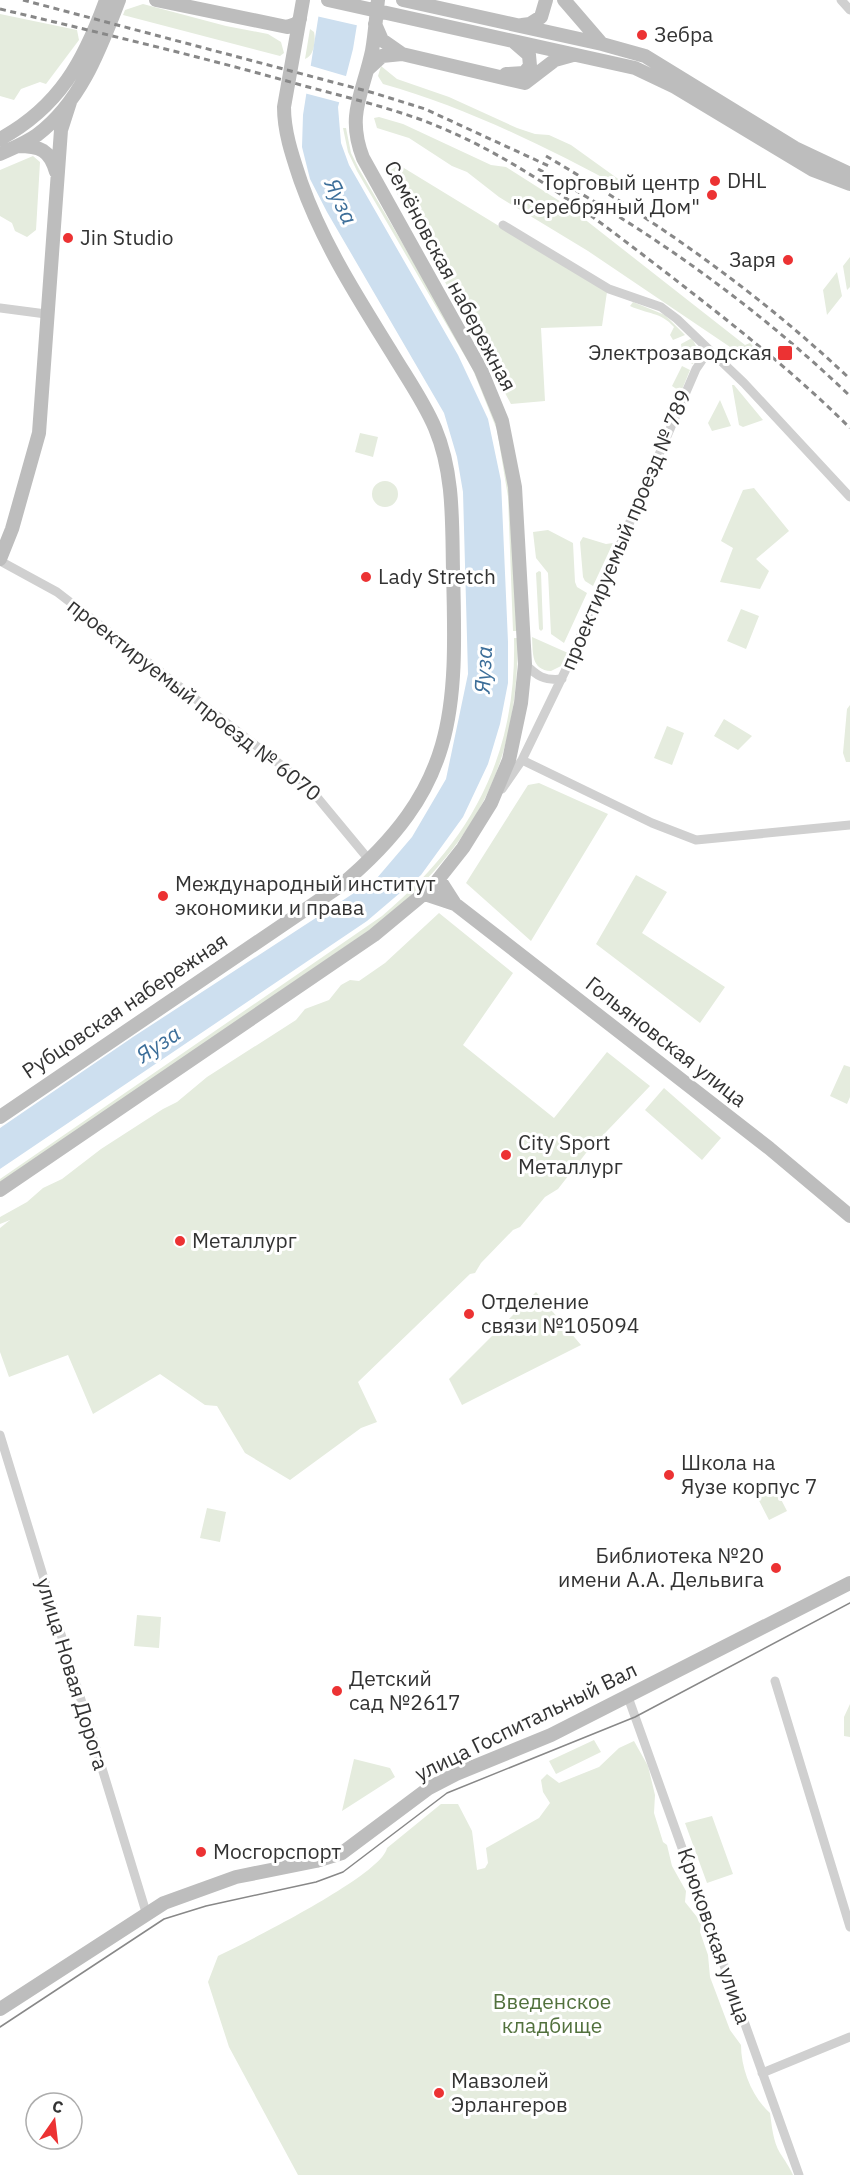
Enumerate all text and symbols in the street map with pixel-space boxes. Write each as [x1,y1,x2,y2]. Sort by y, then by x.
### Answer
place label: Зебра [654,20,713,48]
marker: Зебра [635,28,649,42]
street label: Семёновская набережная [378,155,524,396]
place label: DHL [727,166,766,194]
place label: Торговый центр "Серебряный Дом" [513,168,700,220]
water label: Яуза [318,172,365,229]
marker: DHL [708,174,722,188]
marker: Торговый центр "Серебряный Дом" [705,188,719,202]
place label: Jin Studio [80,223,174,251]
marker: Jin Studio [61,231,75,245]
place label: Заря [729,245,776,273]
marker: Заря [781,253,795,267]
place label: Электрозаводская [588,338,772,366]
marker: Электрозаводская [776,344,794,362]
street label: проектируемый проезд № 789 [553,385,697,674]
place label: Lady Stretch [378,562,496,590]
marker: Lady Stretch [359,570,373,584]
street label: проектируемый проезд № 6070 [62,591,327,807]
water label: Яуза [467,645,498,696]
place label: Международный институт экономики и права [175,869,436,921]
marker: Международный институт экономики и права [156,889,170,903]
street label: Рубцовская набережная [16,926,233,1084]
street label: Гольяновская улица [580,969,753,1113]
water label: Яуза [129,1018,186,1070]
place label: City Sport Металлург [518,1128,623,1180]
marker: City Sport Металлург [499,1148,513,1162]
place label: Металлург [192,1226,297,1254]
marker: Металлург [173,1234,187,1248]
place label: Отделение связи №105094 [481,1287,639,1339]
marker: Отделение связи №105094 [462,1307,476,1321]
place label: Школа на Яузе корпус 7 [681,1448,817,1500]
marker: Школа на Яузе корпус 7 [662,1468,676,1482]
place label: Библиотека №20 имени А.А. Дельвига [558,1541,764,1593]
marker: Библиотека №20 имени А.А. Дельвига [769,1561,783,1575]
street label: улица Новая Дорога [30,1574,116,1773]
street label: улица Госпитальный Вал [410,1655,641,1787]
place label: Детский сад №2617 [349,1664,461,1716]
marker: Детский сад №2617 [330,1684,344,1698]
place label: Мосгорспорт [213,1837,341,1865]
street label: Крюковская улица [672,1844,758,2028]
marker: Мосгорспорт [194,1845,208,1859]
park label: Введенское кладбище [493,1987,611,2039]
place label: Мавзолей Эрлангеров [451,2066,568,2118]
marker: Мавзолей Эрлангеров [432,2086,446,2100]
north arrow [24,2091,84,2151]
text: С [50,2095,65,2117]

